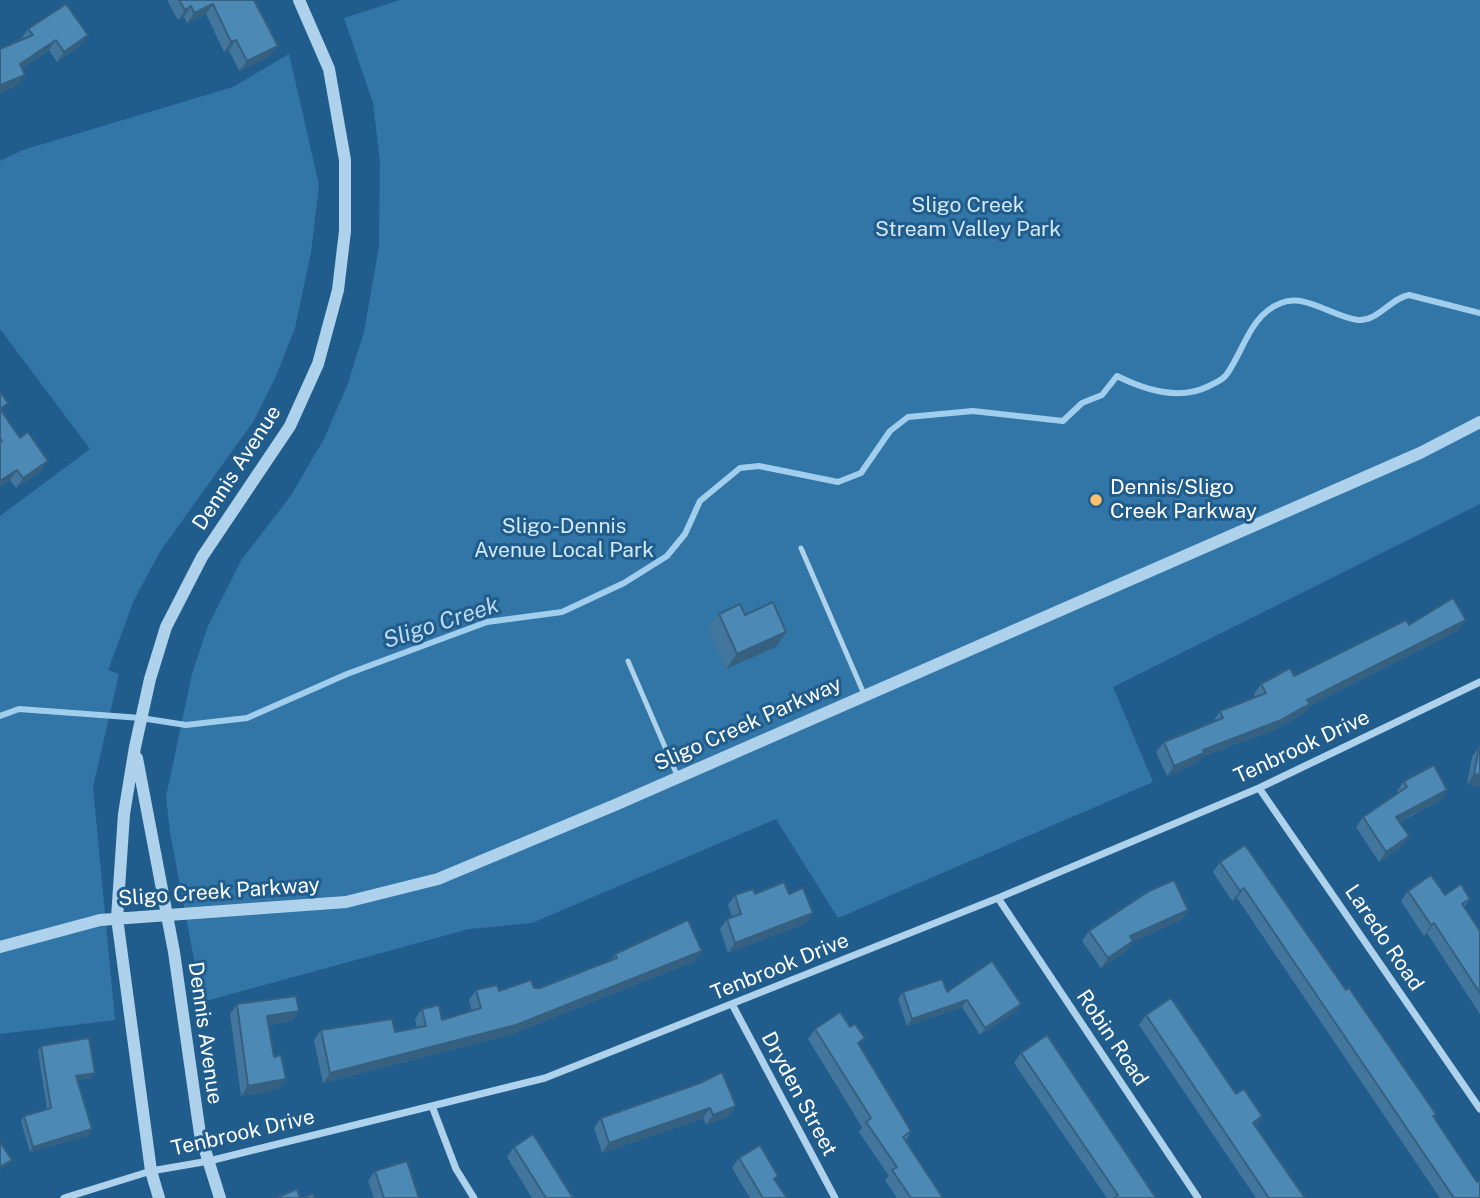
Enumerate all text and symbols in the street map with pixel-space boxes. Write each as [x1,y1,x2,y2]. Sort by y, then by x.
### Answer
park label: Sligo Creek Stream Valley Park [875,193,1061,243]
street label: Dennis Avenue [187,401,287,535]
place label: Dennis/Sligo Creek Parkway [1110,475,1257,525]
marker: Dennis/Sligo Creek Parkway [1088,492,1104,508]
park label: Sligo-Dennis Avenue Local Park [474,514,654,564]
water label: Sligo Creek [380,591,502,655]
street label: Sligo Creek Parkway [651,671,845,777]
street label: Tenbrook Drive [1230,705,1374,789]
street label: Sligo Creek Parkway [117,872,321,912]
street label: Laredo Road [1339,880,1429,996]
street label: Tenbrook Drive [707,928,853,1006]
street label: Dennis Avenue [183,960,227,1106]
street label: Robin Road [1071,985,1153,1091]
street label: Dryden Street [756,1028,842,1160]
street label: Tenbrook Drive [169,1104,317,1162]

